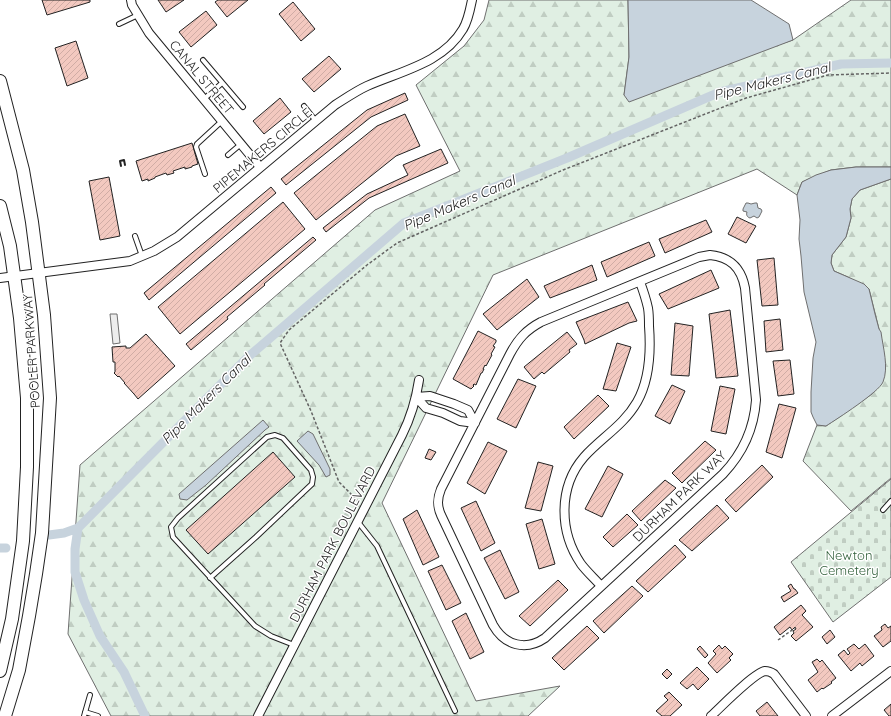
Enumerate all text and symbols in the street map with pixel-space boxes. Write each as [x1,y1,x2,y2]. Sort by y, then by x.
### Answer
street label: CANAL STREET [166,37,238,117]
water label: Pipe Makers Canal [712,57,834,104]
street label: PIPEMAKERS CIRCLE [209,104,315,196]
water label: Pipe Makers Canal [400,171,519,235]
street label: POOLER PARKWAY [19,293,43,409]
water label: Pipe Makers Canal [157,349,256,448]
street label: DURHAM PARK WAY [629,447,729,545]
street label: DURHAM PARK BOULEVARD [286,463,378,625]
park label: Newton Cemetery [819,547,879,578]

